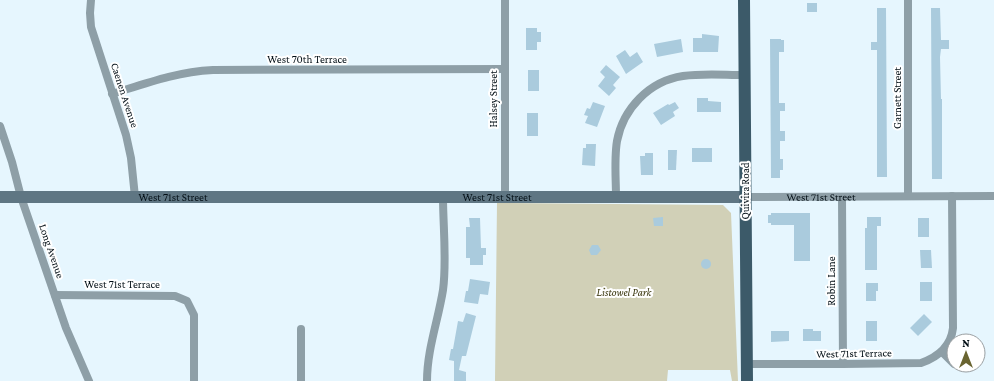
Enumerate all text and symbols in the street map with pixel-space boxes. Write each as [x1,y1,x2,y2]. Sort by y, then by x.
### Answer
street label: West 70th Terrace [267,53,347,65]
street label: Caenen Avenue [109,61,141,129]
street label: Garnett Street [891,67,903,129]
street label: Halsey Street [487,70,500,128]
street label: Quivira Road [739,162,751,220]
street label: West 71st Street [138,191,208,203]
street label: West 71st Street [462,191,532,203]
street label: West 71st Street [786,191,856,203]
street label: Long Avenue [36,222,67,280]
street label: Robin Lane [825,256,837,306]
street label: West 71st Terrace [84,278,160,290]
park label: Listowel Park [597,286,653,298]
north arrow [946,333,986,373]
text: N [962,337,970,349]
street label: West 71st Terrace [816,346,892,360]

